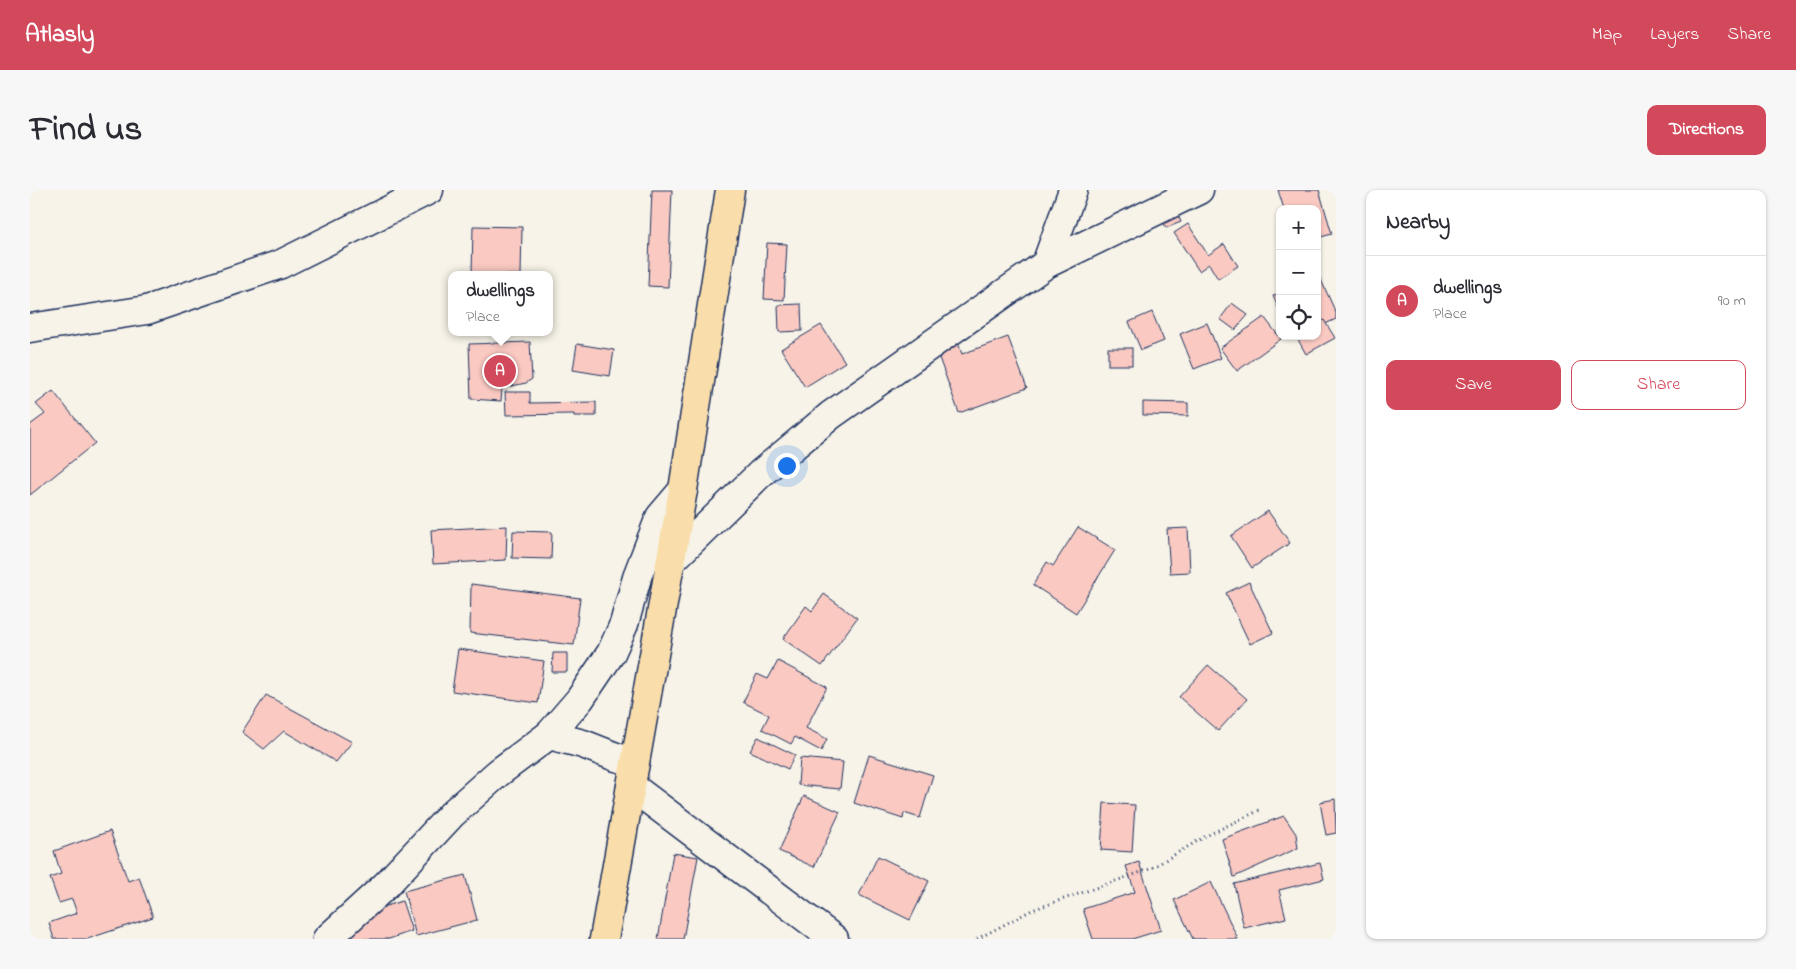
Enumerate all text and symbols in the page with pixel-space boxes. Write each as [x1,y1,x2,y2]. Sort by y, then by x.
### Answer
text: Atlasly [25,18,94,53]
text: Map [1592,22,1622,48]
text: Layers [1650,22,1700,48]
text: Share [1728,22,1771,48]
text: Find us [30,105,142,156]
button: Directions [1647,105,1766,155]
map controls [1276,205,1321,340]
button: + [1276,205,1321,250]
text: Nearby [1386,208,1450,238]
button: − [1276,250,1321,295]
popup [448,271,553,336]
text: dwellings [1433,275,1502,302]
text: dwellings [466,278,535,305]
text: A [1397,289,1407,313]
text: 90 m [1718,289,1746,313]
button: locate [1276,295,1321,340]
text: Place [1433,302,1467,326]
text: Place [466,305,500,329]
pin: A [484,352,516,390]
button: Save [1386,360,1561,410]
button: Share [1571,360,1746,410]
your location [774,453,800,479]

